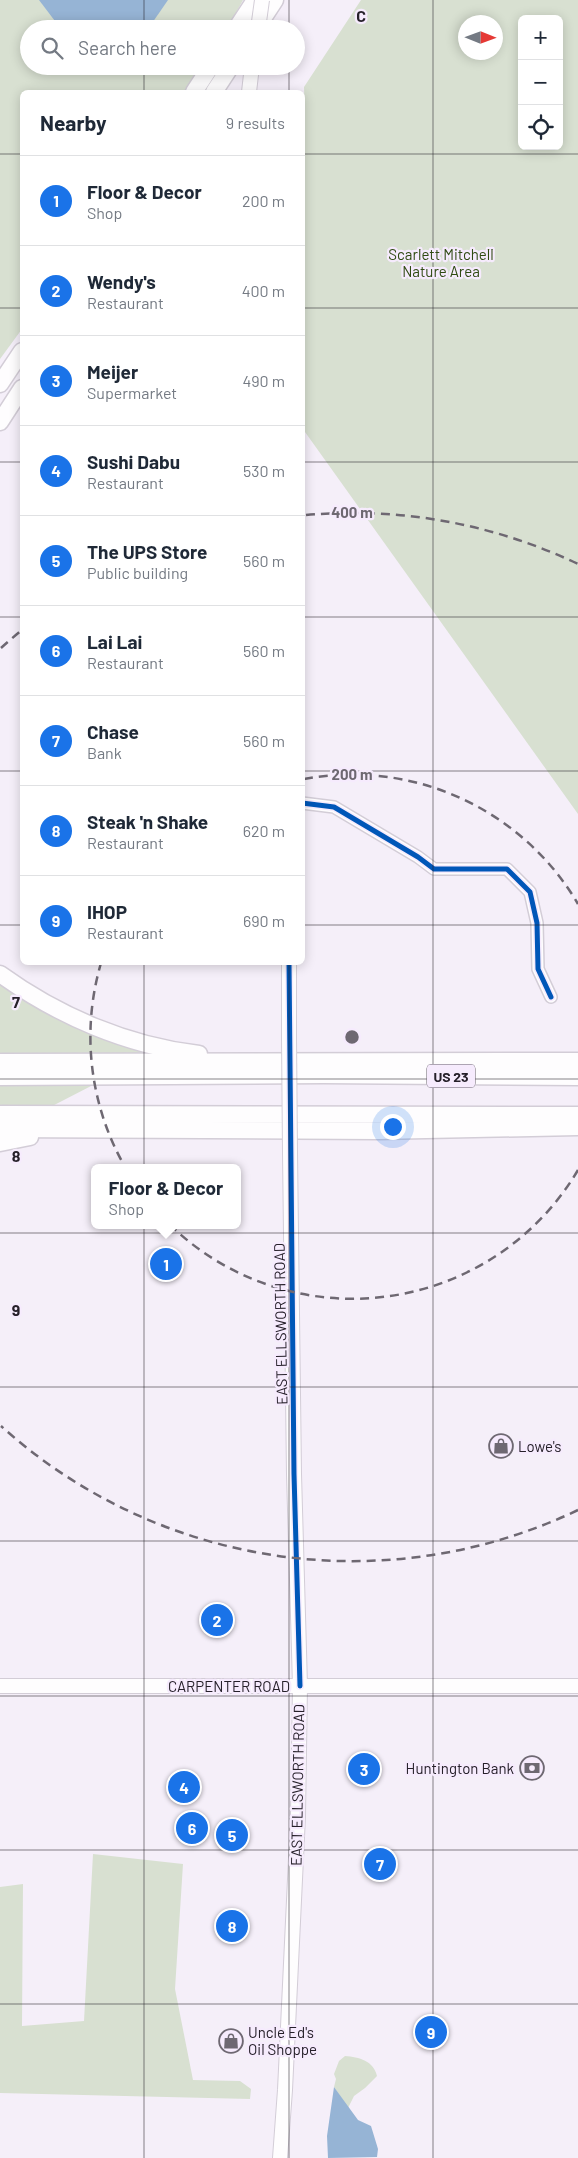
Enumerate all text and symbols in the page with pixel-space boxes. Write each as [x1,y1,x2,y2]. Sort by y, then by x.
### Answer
text: C [356,6,366,25]
north arrow [458,15,503,60]
map controls [518,15,563,150]
button: + [518,15,563,60]
search box [20,20,305,75]
icon: search [38,34,66,62]
text: Search here [78,36,177,59]
button: − [518,60,563,105]
button: locate [518,105,563,150]
text: Nearby [40,110,106,135]
text: 9 results [226,113,285,132]
text: Floor & Decor [87,180,202,203]
text: 1 [53,191,59,210]
text: 200 m [242,191,285,210]
text: Shop [87,203,122,222]
park label: Scarlett Mitchell Nature Area [388,245,494,280]
text: Wendy's [87,270,156,293]
text: 2 [52,281,60,300]
text: 400 m [242,281,285,300]
text: Restaurant [87,293,164,312]
text: Meijer [87,360,138,383]
text: 3 [52,371,60,390]
text: 490 m [242,371,285,390]
text: Supermarket [87,383,177,402]
text: Sushi Dabu [87,450,180,473]
text: 4 [51,461,61,480]
text: 530 m [243,461,285,480]
text: Restaurant [87,473,164,492]
text: 400 m [331,503,373,521]
text: The UPS Store [87,540,207,563]
text: 5 [52,551,60,570]
text: 560 m [243,551,285,570]
text: Public building [87,563,188,582]
text: Lai Lai [87,630,142,653]
text: 6 [52,641,60,660]
text: 560 m [243,641,285,660]
text: Restaurant [87,653,164,672]
text: Chase [87,720,139,743]
text: 7 [52,731,60,750]
text: 560 m [243,731,285,750]
text: Bank [87,743,122,762]
text: 200 m [331,765,373,783]
text: Steak 'n Shake [87,810,208,833]
text: 8 [52,821,60,840]
text: 620 m [243,821,285,840]
text: Restaurant [87,833,164,852]
text: IHOP [87,900,127,923]
text: 9 [52,911,60,930]
text: 690 m [243,911,285,930]
text: Restaurant [87,923,164,942]
text: 7 [12,992,20,1011]
centre of rings [343,1028,361,1046]
road number: US 23 [427,1064,475,1088]
your location [380,1114,406,1140]
text: 8 [12,1146,21,1165]
popup [91,1164,241,1229]
text: Floor & Decor [109,1176,223,1199]
text: Shop [109,1199,144,1218]
street label: EAST ELLSWORTH ROAD [270,1243,290,1405]
pin: 1 [150,1245,182,1283]
text: 9 [12,1300,20,1319]
shop icon: Lowe's [488,1433,514,1459]
place label: Lowe's [518,1437,561,1455]
pin: 2 [201,1601,233,1639]
street label: CARPENTER ROAD [168,1677,290,1695]
street label: EAST ELLSWORTH ROAD [287,1704,307,1866]
pin: 3 [348,1750,380,1788]
bank icon: Huntington Bank [519,1755,545,1781]
place label: Huntington Bank [406,1759,514,1777]
pin: 4 [168,1768,200,1806]
pin: 6 [176,1809,208,1847]
pin: 5 [216,1816,248,1854]
pin: 7 [364,1845,396,1883]
pin: 8 [216,1907,248,1945]
pin: 9 [415,2013,447,2051]
place label: Uncle Ed's Oil Shoppe [248,2023,317,2058]
shop icon: Uncle Ed's Oil Shoppe [218,2028,244,2054]

